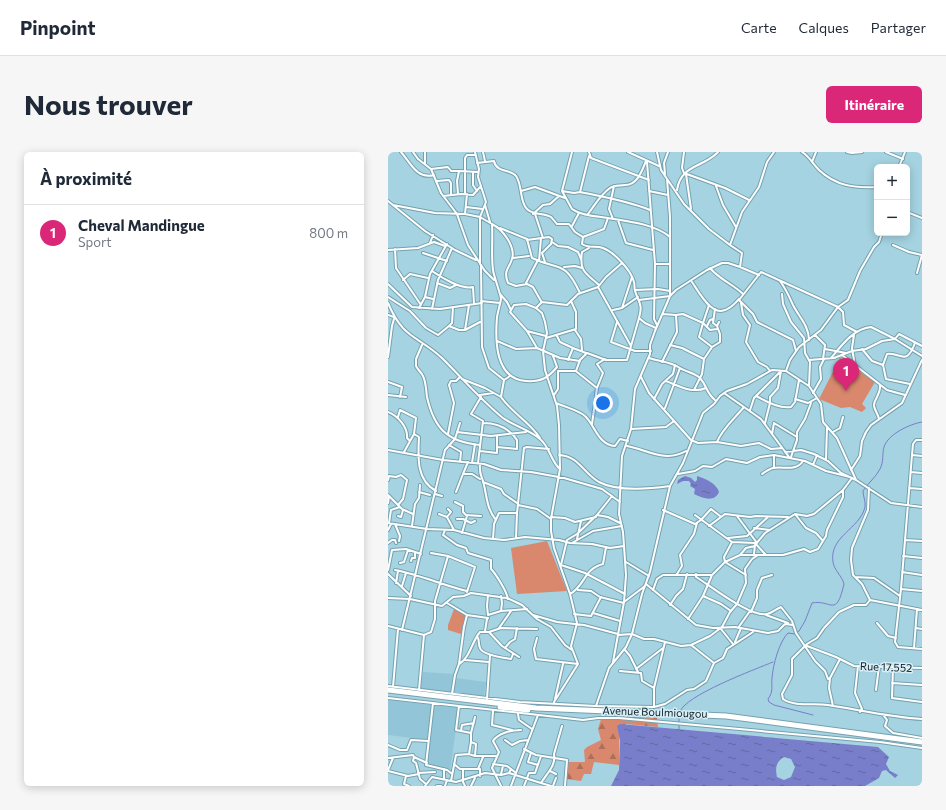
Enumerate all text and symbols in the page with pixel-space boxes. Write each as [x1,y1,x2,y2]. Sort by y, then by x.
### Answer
text: Pinpoint [20,16,96,39]
text: Carte [741,19,777,36]
text: Calques [799,19,849,36]
text: Partager [871,19,926,36]
button: Itinéraire [826,86,922,123]
text: Nous trouver [24,87,193,121]
map controls [874,164,910,236]
button: + [874,164,910,200]
text: À proximité [40,168,132,189]
button: − [874,200,910,236]
text: Cheval Mandingue [78,216,205,234]
text: 1 [50,225,56,241]
text: 800 m [309,225,348,241]
text: Sport [78,234,112,250]
pin: 1 [833,358,859,391]
your location [593,393,613,413]
street label: Rue 17.552 [860,659,912,674]
street label: Avenue Boulmiougou [602,703,708,720]

